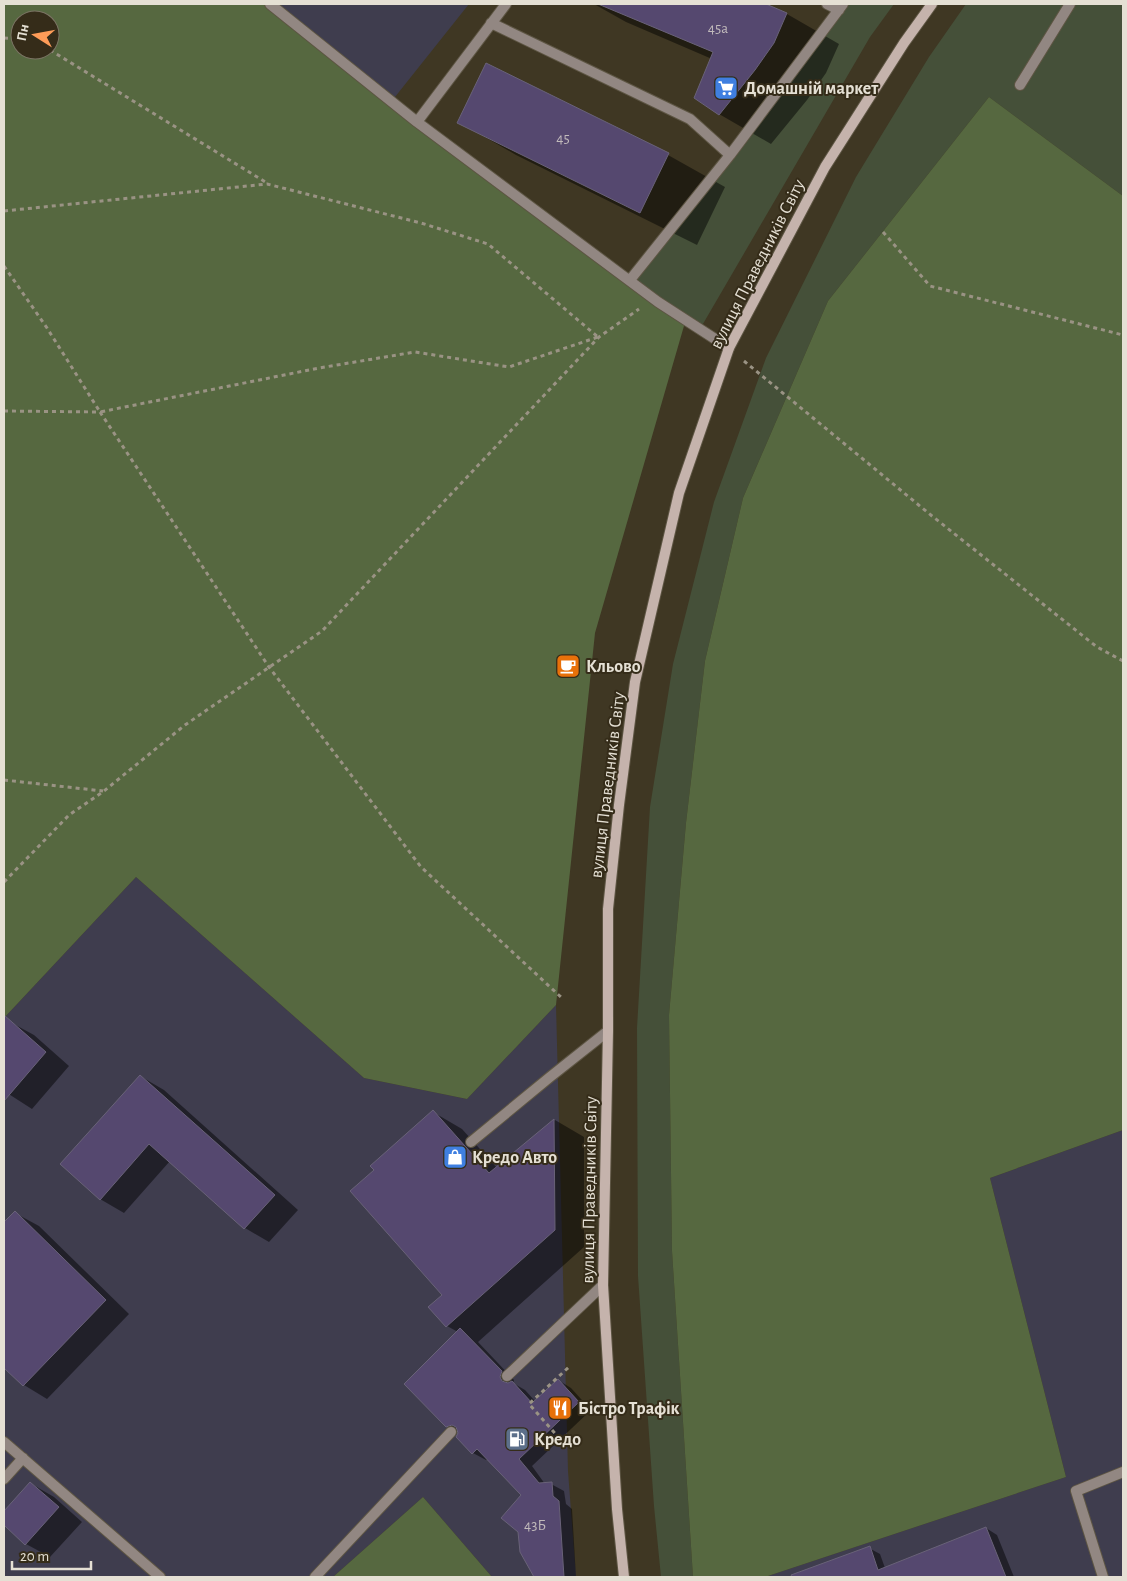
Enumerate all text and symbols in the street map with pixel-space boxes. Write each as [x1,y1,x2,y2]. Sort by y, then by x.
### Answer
north arrow [10,10,60,60]
house number: 45а [708,21,728,36]
text: Пн [15,23,32,42]
supermarket icon: Домашній маркет [713,75,739,101]
place label: Домашній маркет [744,80,879,98]
house number: 45 [556,131,570,146]
street label: вулиця Праведників Світу [707,177,809,352]
cafe icon: Кльово [555,653,581,679]
place label: Кльово [586,658,641,676]
street label: вулиця Праведників Світу [588,691,628,879]
street label: вулиця Праведників Світу [579,1096,601,1284]
shop icon: Кредо Авто [442,1144,468,1170]
place label: Кредо Авто [472,1149,557,1167]
restaurant icon: Бістро Трафік [547,1395,573,1421]
place label: Бістро Трафік [578,1400,680,1418]
fuel station icon: Кредо [504,1426,530,1452]
place label: Кредо [534,1431,581,1449]
house number: 43Б [524,1518,546,1533]
scale bar [12,1538,91,1570]
text: 20 m [20,1549,49,1564]

